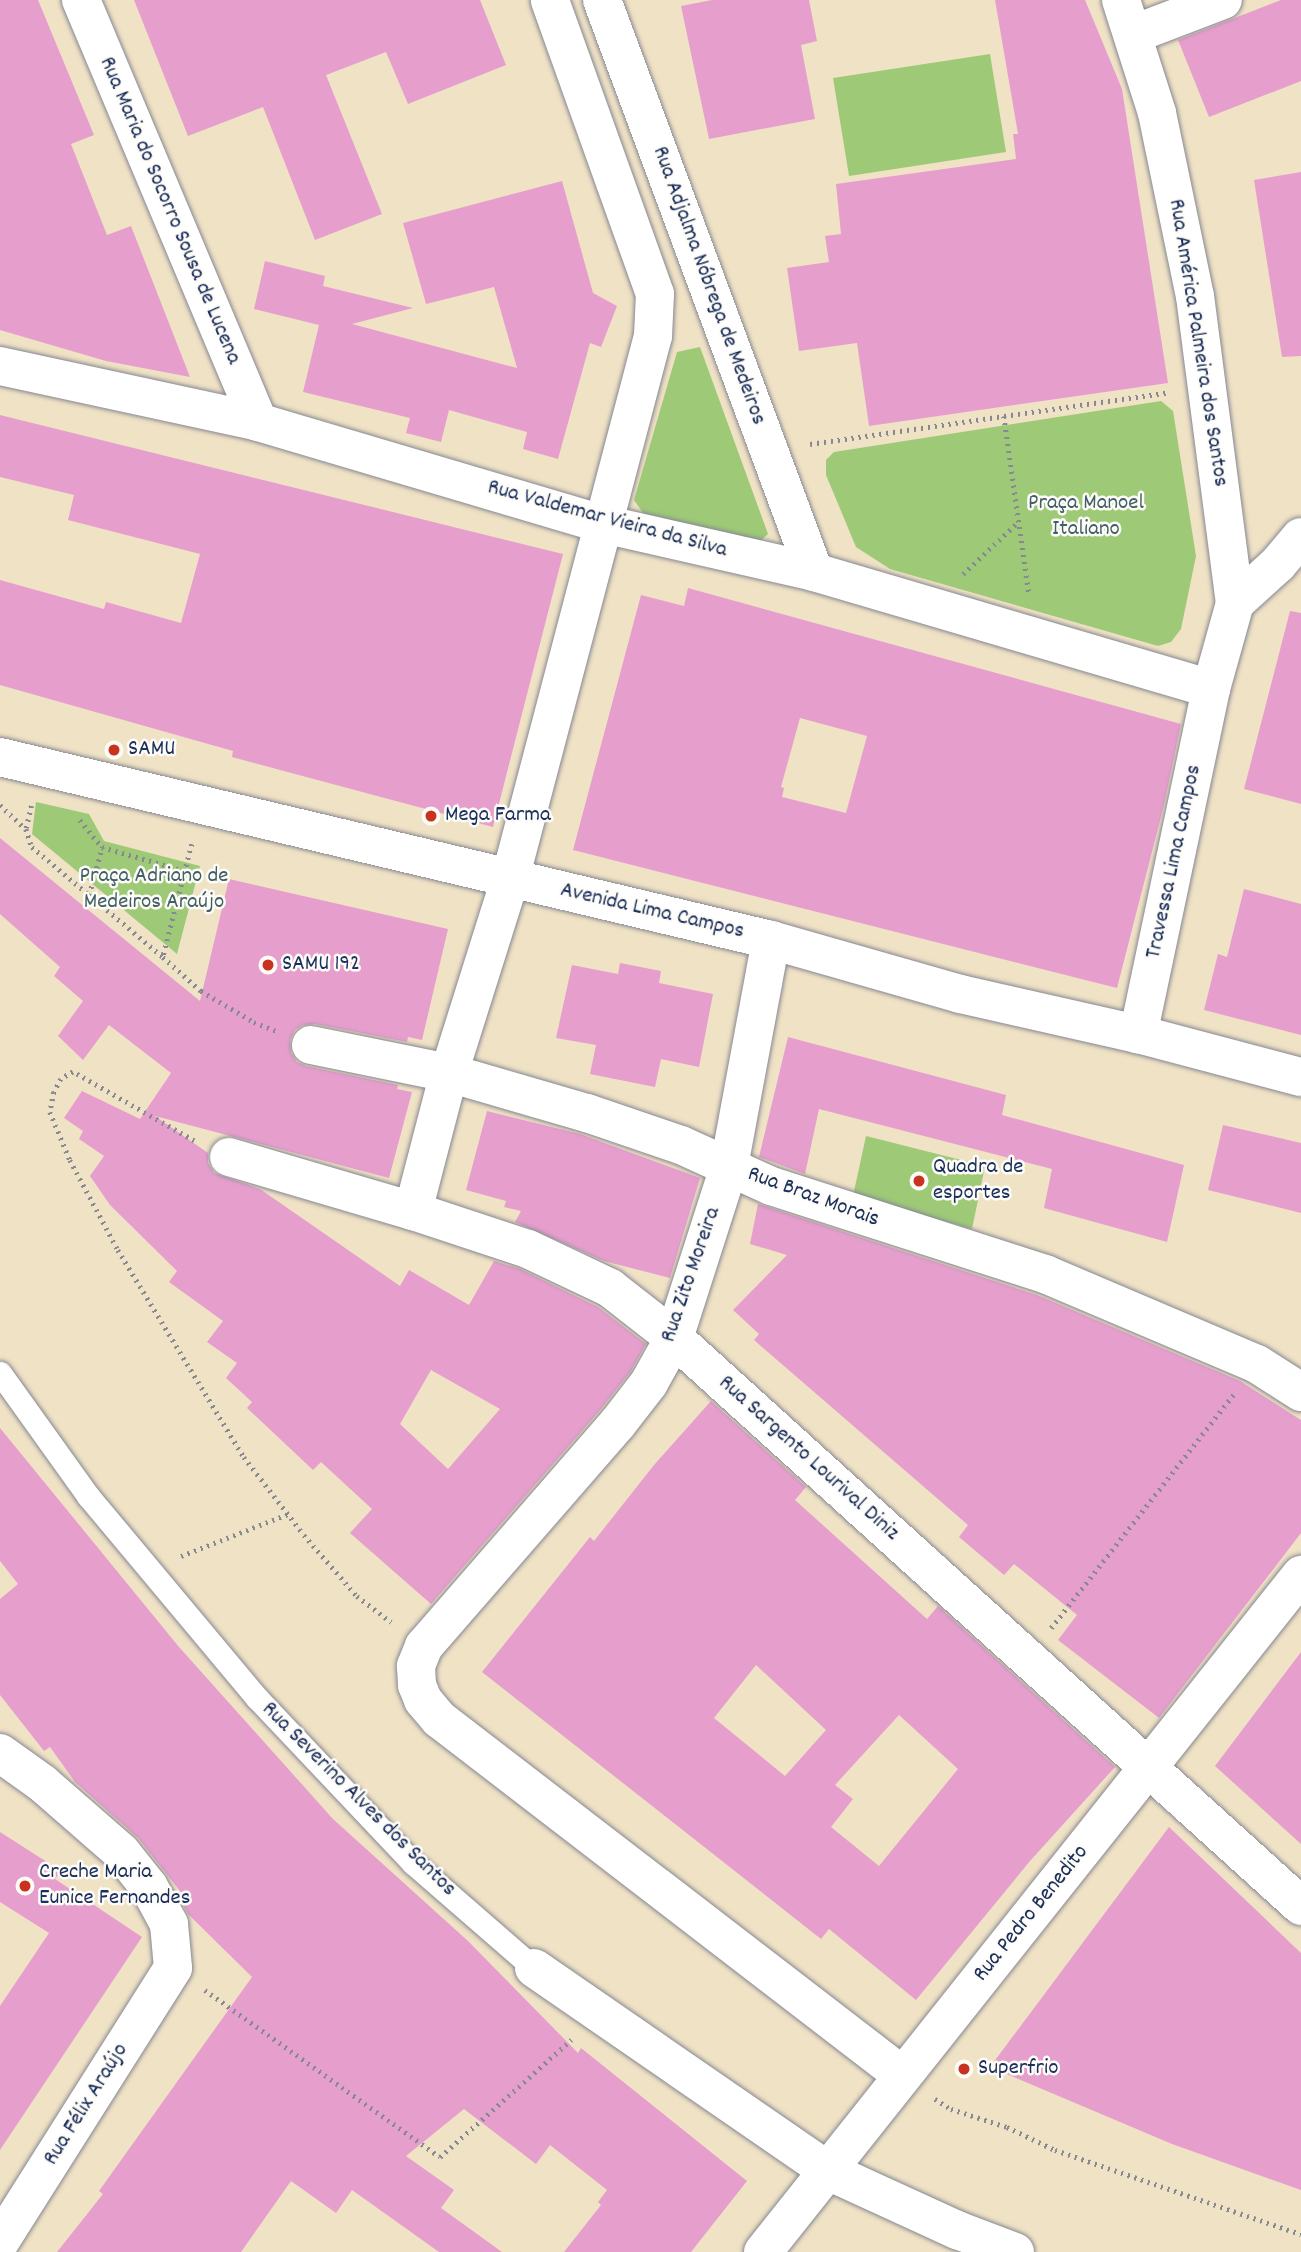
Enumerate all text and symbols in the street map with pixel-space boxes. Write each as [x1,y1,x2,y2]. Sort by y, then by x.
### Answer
street label: Rua Maria do Socorro Sousa de Lucena [92,53,246,369]
street label: Rua Adjalma Nóbrega de Medeiros [645,143,771,429]
street label: Rua América Palmeira dos Santos [1161,197,1233,489]
street label: Rua Valdemar Vieira da Silva [484,475,730,565]
park label: Praça Manoel Italiano [1028,490,1144,544]
place label: SAMU [128,736,175,764]
marker: SAMU [106,742,122,758]
street label: Travessa Lima Campos [1141,762,1209,962]
place label: Mega Farma [445,802,551,830]
marker: Mega Farma [423,808,439,824]
park label: Praça Adriano de Medeiros Araújo [80,863,228,917]
street label: Avenida Lima Campos [557,877,747,947]
place label: SAMU 192 [282,951,360,979]
marker: SAMU 192 [260,957,276,973]
place label: Quadra de esportes [933,1154,1023,1208]
street label: Rua Braz Morais [743,1161,883,1235]
marker: Quadra de esportes [911,1173,927,1189]
street label: Rua Zito Moreira [656,1204,728,1346]
street label: Rua Sargento Lourival Diniz [712,1370,904,1548]
street label: Rua Severino Alves dos Santos [255,1697,461,1903]
street label: Rua Pedro Benedito [968,1840,1096,1988]
place label: Creche Maria Eunice Fernandes [39,1859,190,1913]
marker: Creche Maria Eunice Fernandes [17,1878,33,1894]
street label: Rua Félix Araújo [39,2039,135,2171]
place label: Superfrio [978,2055,1058,2083]
marker: Superfrio [956,2061,972,2077]

